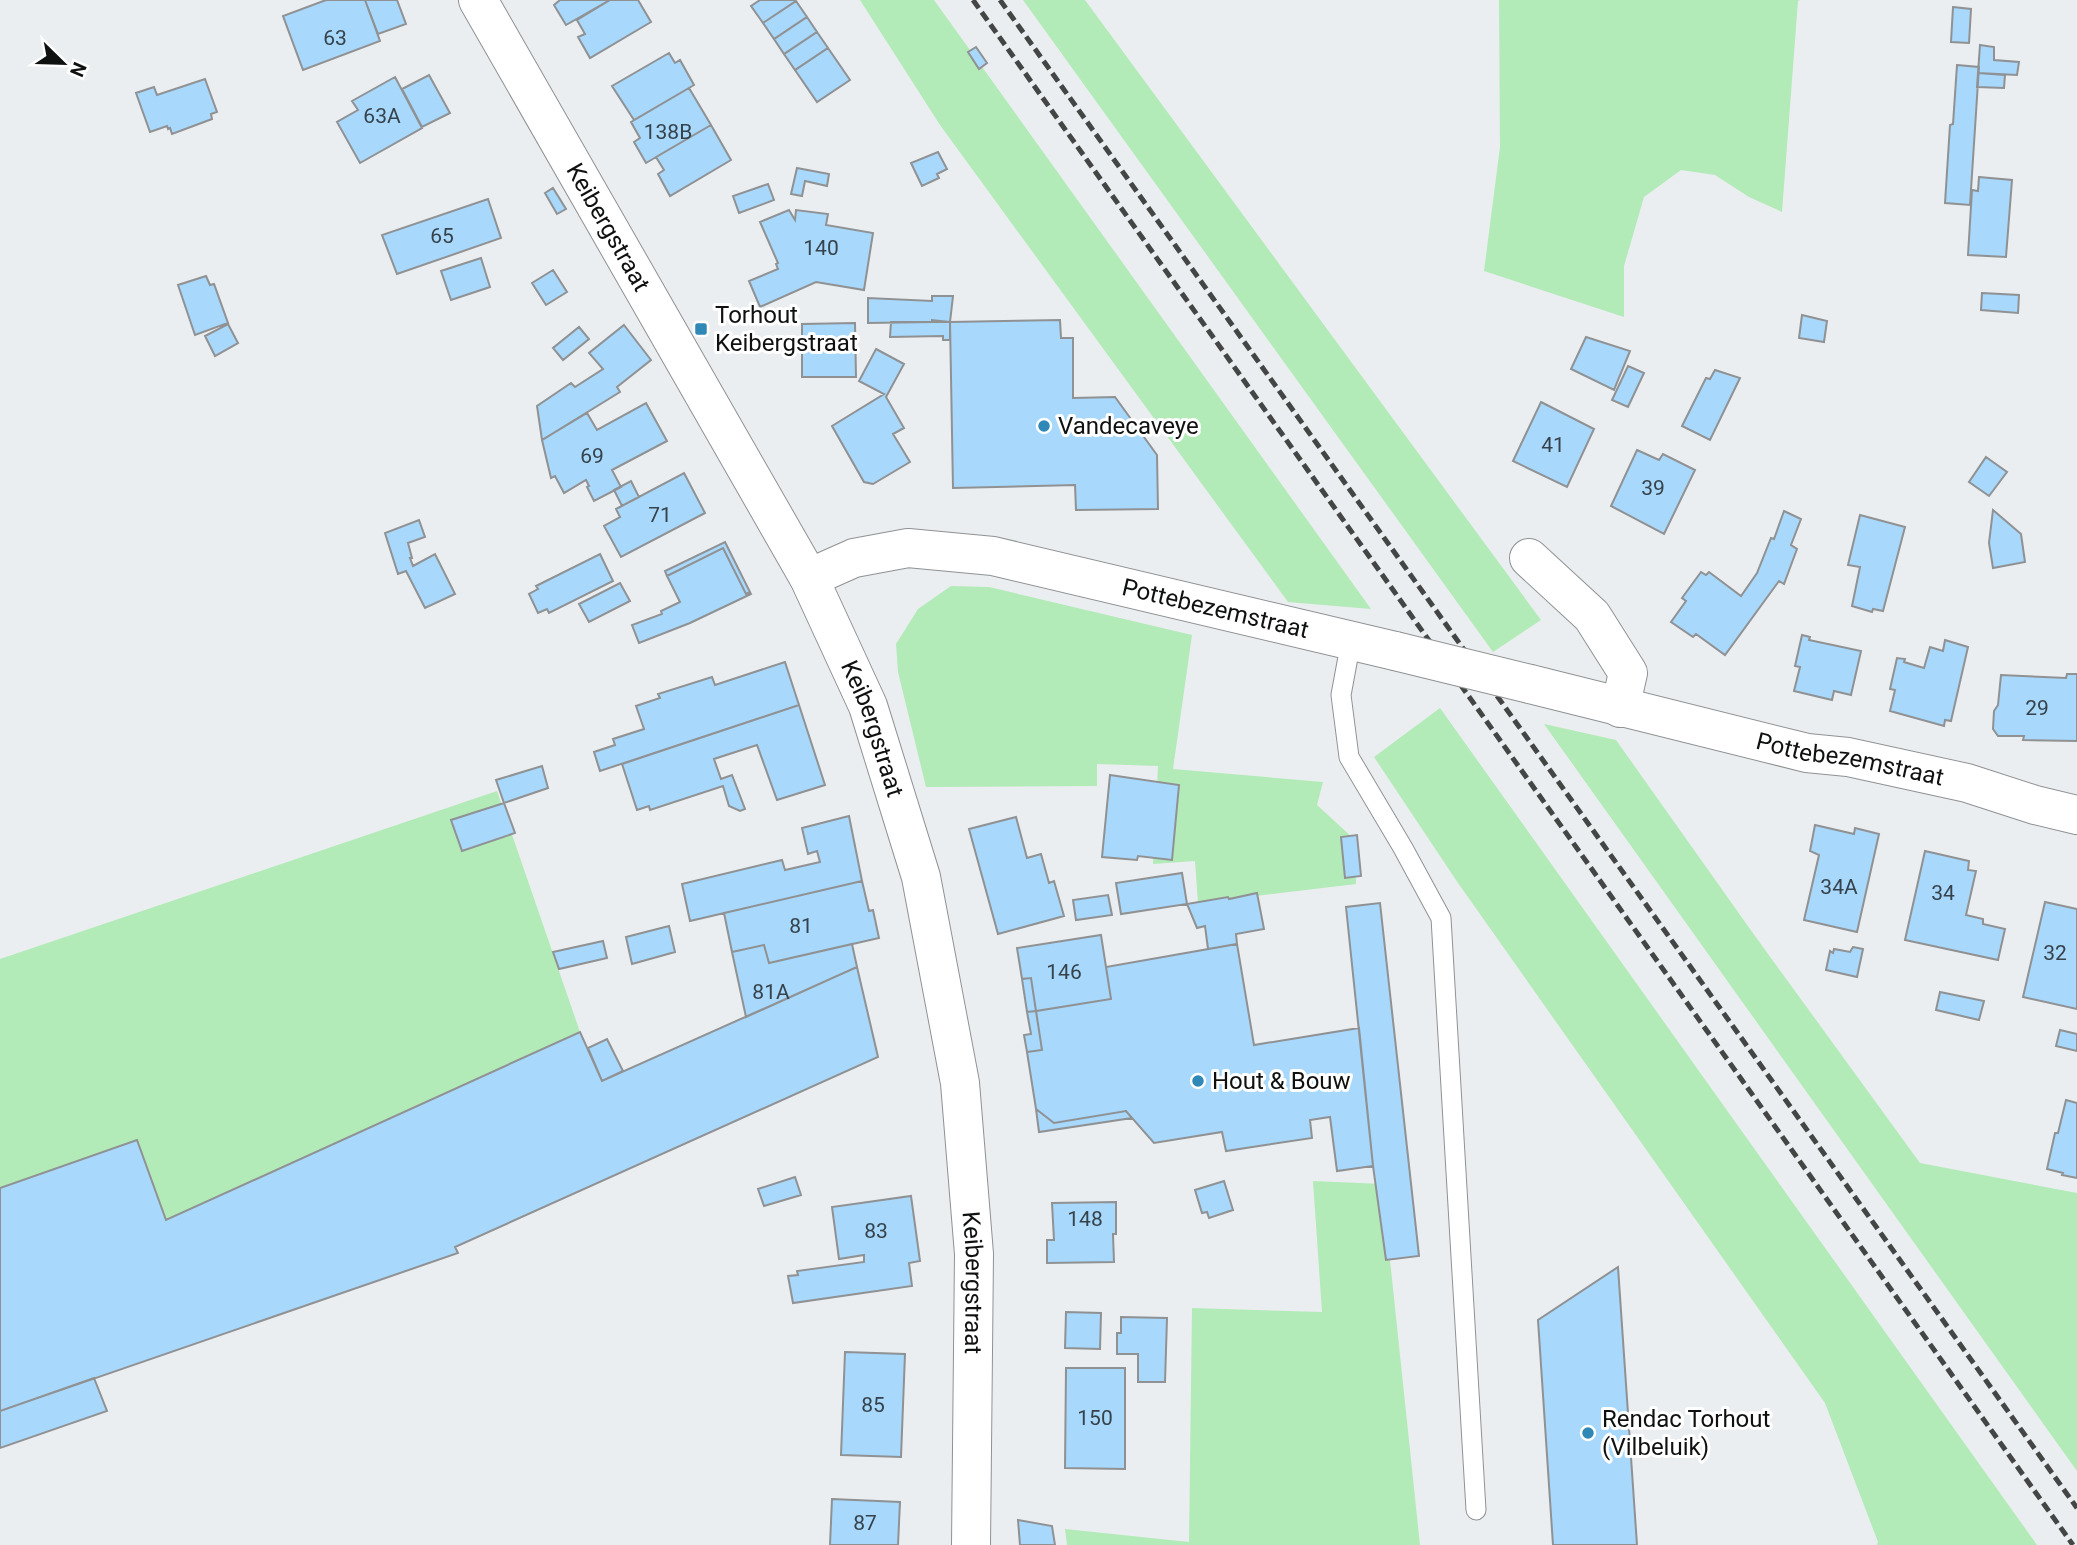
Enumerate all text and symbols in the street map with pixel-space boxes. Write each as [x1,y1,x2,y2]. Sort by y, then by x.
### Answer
house number: 63 [323,26,347,50]
north arrow [28,28,98,98]
text: N [65,59,91,80]
house number: 63A [363,104,401,128]
house number: 138B [644,120,692,144]
street label: Keibergstraat [561,158,656,296]
house number: 65 [430,224,454,248]
house number: 140 [803,236,839,260]
place label: Torhout Keibergstraat [715,301,858,357]
marker: Torhout Keibergstraat [693,321,709,337]
place label: Vandecaveye [1058,412,1199,440]
marker: Vandecaveye [1036,418,1052,434]
house number: 41 [1541,433,1565,457]
house number: 69 [580,444,604,468]
house number: 39 [1641,476,1665,500]
house number: 71 [648,503,672,527]
street label: Pottebezemstraat [1119,573,1312,644]
street label: Keibergstraat [835,656,909,800]
house number: 29 [2025,696,2049,720]
street label: Pottebezemstraat [1753,727,1947,792]
house number: 34A [1820,875,1858,899]
house number: 34 [1931,881,1955,905]
house number: 81 [789,914,813,938]
house number: 32 [2043,941,2067,965]
house number: 146 [1046,960,1082,984]
house number: 81A [752,980,790,1004]
place label: Hout & Bouw [1212,1067,1351,1095]
marker: Hout & Bouw [1190,1073,1206,1089]
house number: 148 [1067,1207,1103,1231]
street label: Keibergstraat [957,1210,988,1354]
house number: 83 [864,1219,888,1243]
house number: 85 [861,1393,885,1417]
place label: Rendac Torhout (Vilbeluik) [1602,1405,1771,1461]
house number: 150 [1077,1406,1113,1430]
marker: Rendac Torhout (Vilbeluik) [1580,1425,1596,1441]
house number: 87 [853,1511,877,1535]

